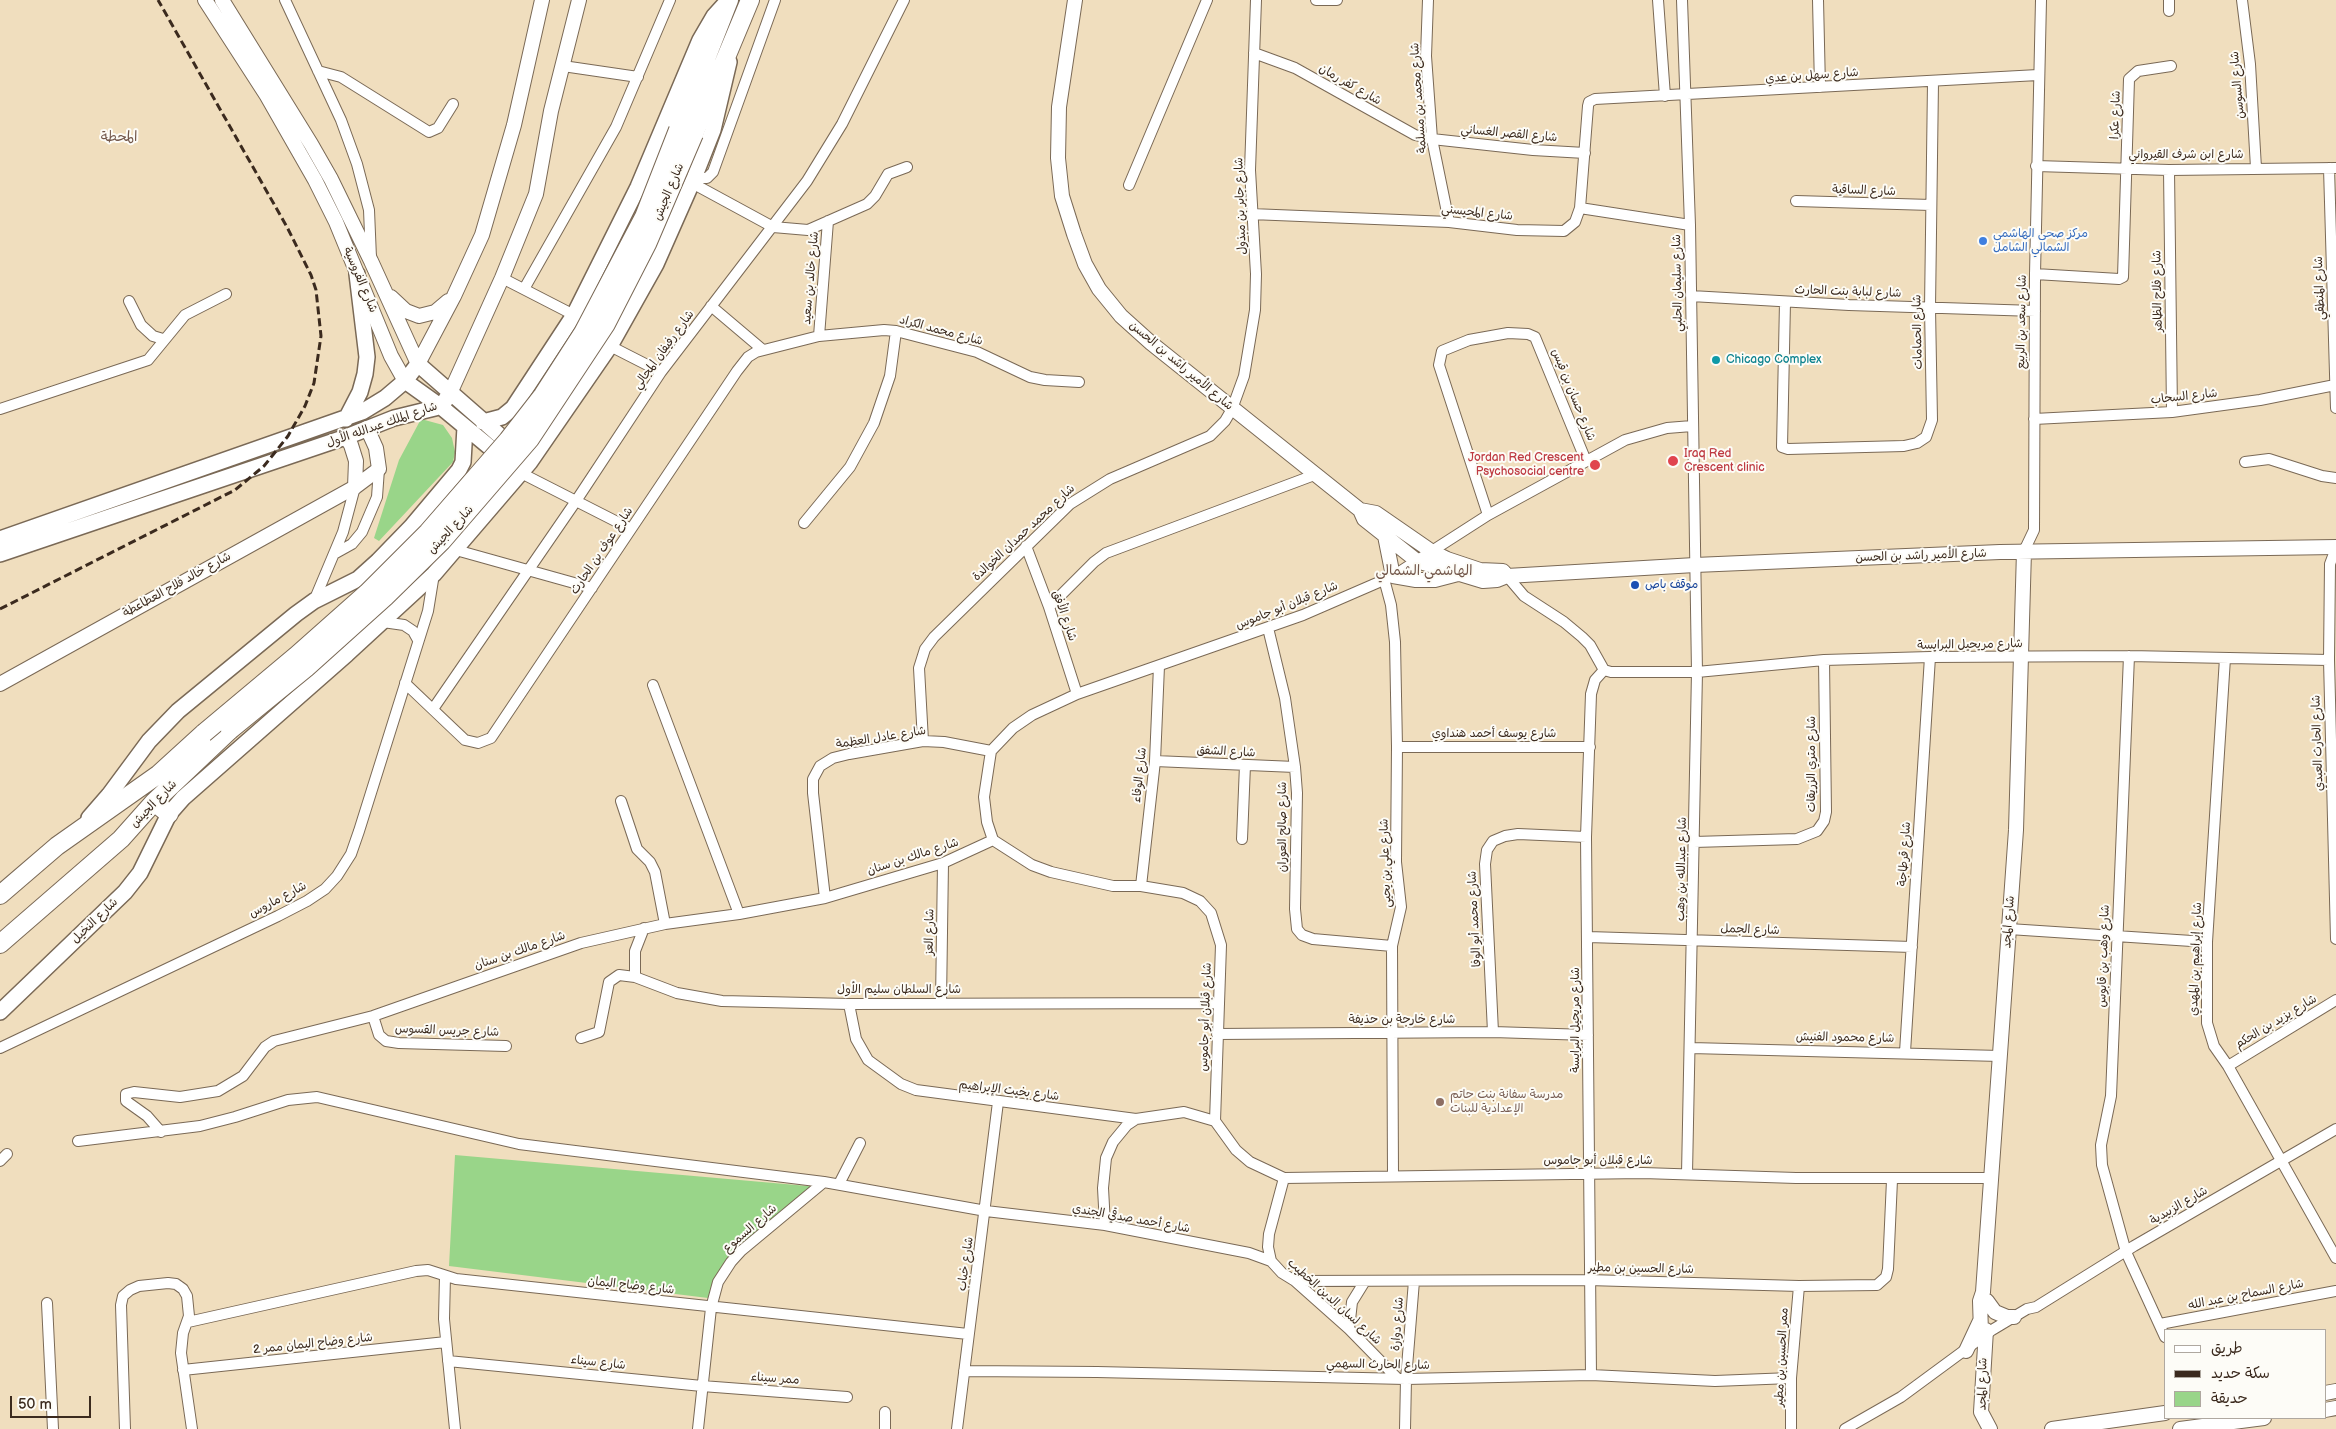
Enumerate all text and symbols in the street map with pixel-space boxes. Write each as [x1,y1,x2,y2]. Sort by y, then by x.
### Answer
street label: شارع محمد بن مسلمة [1408,42,1430,154]
street label: شارع السوسن [2228,51,2248,119]
street label: شارع كفر رمان [1316,61,1384,109]
street label: شارع سهل بن عدي [1765,66,1859,86]
street label: شارع عكرا [2108,90,2124,140]
street label: شارع القصر الغساني [1460,123,1558,145]
district label: المحطة [101,129,137,145]
street label: شارع ابن شرف القيرواني [2129,148,2243,162]
street label: شارع جابر بن مبذول [1232,157,1250,255]
street label: شارع الجيش [650,161,688,223]
street label: شارع الساقية [1832,183,1896,199]
street label: شارع المحيسني [1440,202,1514,224]
place label: مركز صحي الهاشمي الشمالي الشامل [1993,227,2088,255]
street label: شارع خالد بن سعيد [800,231,822,325]
street label: شارع سليمان الحلبي [1670,234,1686,332]
marker: مركز صحي الهاشمي الشمالي الشامل [1977,235,1989,247]
street label: شارع الفروسية [340,245,380,315]
street label: شارع فلاح الظاهر [2150,250,2166,332]
street label: شارع المنطقي [2312,256,2328,320]
street label: شارع سعد بن الربيع [2014,275,2030,369]
street label: شارع لبابة بنت الحارث [1794,283,1902,301]
street label: شارع الحمامات [1910,294,1926,370]
street label: شارع رفيفان المجالي [631,308,697,392]
street label: شارع محمد الكراد [898,313,984,349]
street label: شارع الأمير راشد بن الحسن [1126,318,1236,414]
street label: شارع حسان بن قيس [1548,347,1598,443]
place label: Chicago Complex [1726,353,1822,367]
marker: Chicago Complex [1710,354,1722,366]
street label: شارع السحاب [2150,386,2218,408]
street label: شارع الملك عبدالله الأول [325,399,439,451]
place label: Iraq Red Crescent clinic [1684,447,1765,475]
place label: Jordan Red Crescent Psychosocial centre [1468,451,1584,479]
marker: Iraq Red Crescent clinic [1666,454,1680,468]
marker: Jordan Red Crescent Psychosocial centre [1588,458,1602,472]
street label: شارع محمد حمدان الخوالدة [970,482,1078,584]
street label: شارع الجيش [425,503,477,557]
street label: شارع عوف بن الحارث [567,505,637,597]
street label: شارع الأمير راشد بن الحسن [1855,547,1987,565]
street label: شارع خالد فلاح العطاعطة [120,549,234,621]
district label: الهاشمي الشمالي [1375,563,1473,579]
place label: موقف باص [1645,578,1698,592]
street label: شارع قبلان أبو جاموس [1234,579,1340,633]
marker: موقف باص [1629,579,1641,591]
street label: شارع الأفق [1049,589,1079,643]
street label: شارع مريحيل البرايسة [1917,637,2023,653]
street label: شارع الحارث العبدي [2309,695,2327,791]
street label: شارع متري الزريقات [1805,716,1819,812]
street label: شارع عادل العظمة [835,724,927,752]
street label: شارع يوسف أحمد هنداوي [1432,727,1556,741]
street label: شارع الشفق [1196,743,1256,761]
street label: شارع الوفاء [1130,747,1150,803]
street label: شارع الجيش [128,777,180,831]
street label: شارع صالح العوران [1276,782,1290,872]
street label: شارع عبدالله بن وهب [1674,817,1690,921]
street label: شارع علي بن يحيى [1377,818,1395,908]
street label: شارع قرطاجة [1896,821,1914,887]
street label: شارع مالك بن سنان [865,835,961,879]
street label: شارع محمد أبو الوفا [1465,870,1485,968]
street label: شارع ماروس [247,879,309,921]
street label: شارع النخيل [69,895,121,947]
street label: شارع المجد [2000,895,2018,949]
street label: شارع إبراهيم بن المهدي [2187,902,2205,1016]
street label: شارع وهب بن قابوس [2095,904,2113,1008]
street label: شارع العز [922,908,938,956]
street label: شارع الجمل [1720,922,1780,938]
street label: شارع مالك بن سنان [473,929,567,973]
street label: شارع قبلان أبو جاموس [1197,962,1215,1072]
street label: شارع مريحيل البرايسة [1569,967,1583,1073]
street label: شارع السلطان سليم الأول [837,983,961,997]
street label: شارع يزيد بن الحكم [2232,992,2320,1052]
street label: شارع خارجة بن حذيفة [1349,1013,1455,1027]
street label: شارع جريس القسوس [395,1022,499,1040]
street label: شارع محمود الفنيش [1796,1030,1894,1046]
street label: شارع بخيت الإبراهيم [958,1078,1060,1104]
place label: مدرسة سفانة بنت حاتم الإعدادية للبنات [1450,1088,1563,1116]
marker: مدرسة سفانة بنت حاتم الإعدادية للبنات [1434,1096,1446,1108]
street label: شارع قبلان أبو جاموس [1544,1154,1652,1168]
street label: شارع الزبيدية [2148,1184,2210,1228]
street label: شارع السموع [720,1202,780,1256]
street label: شارع أحمد صدقي الجندي [1071,1202,1191,1236]
street label: شارع خباب [955,1236,977,1292]
street label: شارع لسان الدين الخطيب [1284,1256,1384,1348]
street label: شارع الحسين بن مطير [1588,1261,1694,1277]
street label: شارع وضاح اليمان [587,1274,675,1298]
street label: شارع السماح بن عبد الله [2187,1277,2305,1313]
street label: شارع دوارة [1389,1296,1407,1352]
street label: ممر الحسين بن مطير [1772,1307,1792,1407]
legend [2164,1329,2326,1419]
street label: شارع وضاح اليمان ممر 2 [252,1331,374,1357]
text: طريق [2211,1339,2243,1358]
street label: شارع سيناء [570,1353,626,1373]
street label: شارع الحارث السهمي [1326,1357,1430,1373]
street label: شارع المجد [1975,1357,1991,1411]
text: سكة حديد [2211,1364,2270,1383]
street label: ممر سيناء [750,1370,800,1388]
scale bar [12,1386,94,1418]
text: حديقة [2211,1389,2248,1408]
text: 50 m [18,1395,52,1414]

